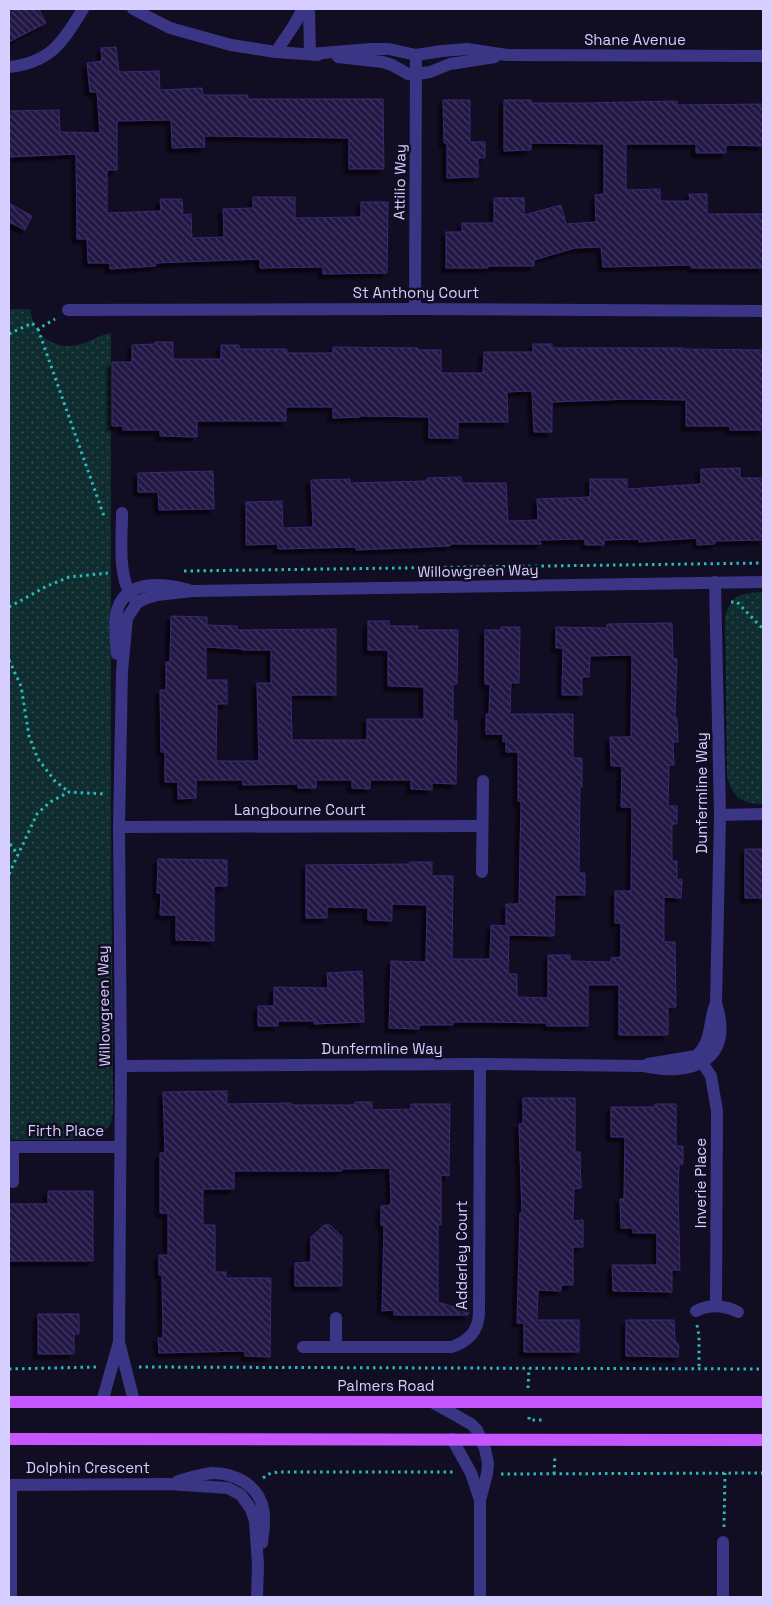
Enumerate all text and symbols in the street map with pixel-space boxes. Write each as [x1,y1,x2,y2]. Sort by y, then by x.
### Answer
street label: Shane Avenue [584,30,686,49]
street label: Attilio Way [389,144,410,220]
street label: St Anthony Court [353,283,479,302]
street label: Willowgreen Way [417,560,539,581]
street label: Dunfermline Way [692,732,711,854]
street label: Langbourne Court [234,800,366,819]
street label: Willowgreen Way [93,945,114,1067]
street label: Dunfermline Way [321,1039,443,1058]
street label: Firth Place [28,1121,104,1140]
street label: Inverie Place [691,1138,710,1228]
street label: Adderley Court [452,1200,471,1310]
street label: Palmers Road [337,1376,435,1395]
street label: Dolphin Crescent [26,1458,150,1477]

